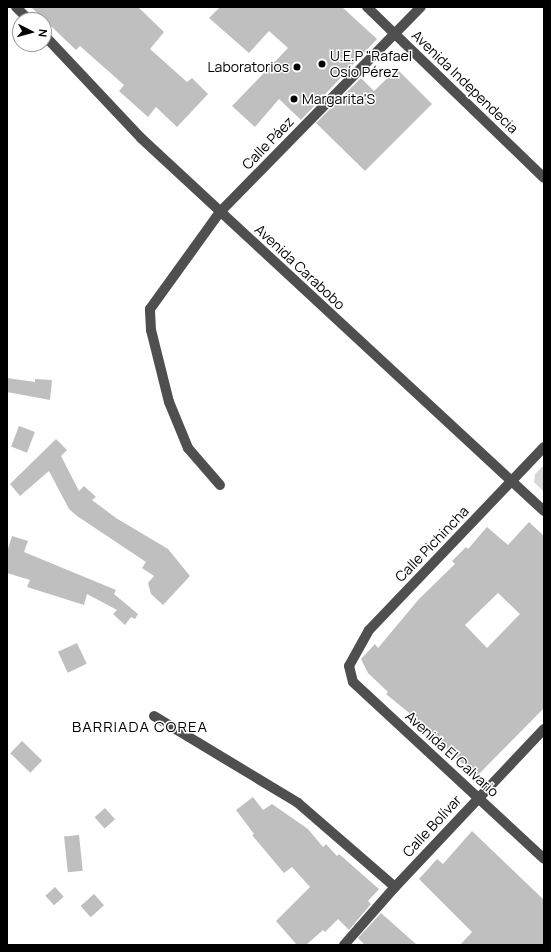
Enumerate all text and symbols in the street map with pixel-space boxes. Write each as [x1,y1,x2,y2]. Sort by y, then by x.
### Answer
north arrow [12,12,52,52]
street label: Avenida Independecia [408,27,522,137]
text: N [36,28,51,38]
place label: U.E.P "Rafael Osío Pérez [330,48,412,80]
place label: Laboratorios [207,59,289,75]
marker: U.E.P "Rafael Osío Pérez [317,59,327,69]
marker: Laboratorios [292,62,302,72]
place label: Margarita'S [302,91,375,107]
marker: Margarita'S [289,94,299,104]
street label: Calle Páez [239,113,297,173]
street label: Avenida Carabobo [251,221,349,313]
street label: Calle Pichincha [392,503,472,585]
street label: Avenida El Calvario [402,708,502,800]
district label: BARRIADA COREA [72,718,208,736]
street label: Calle Bolívar [399,792,465,860]

